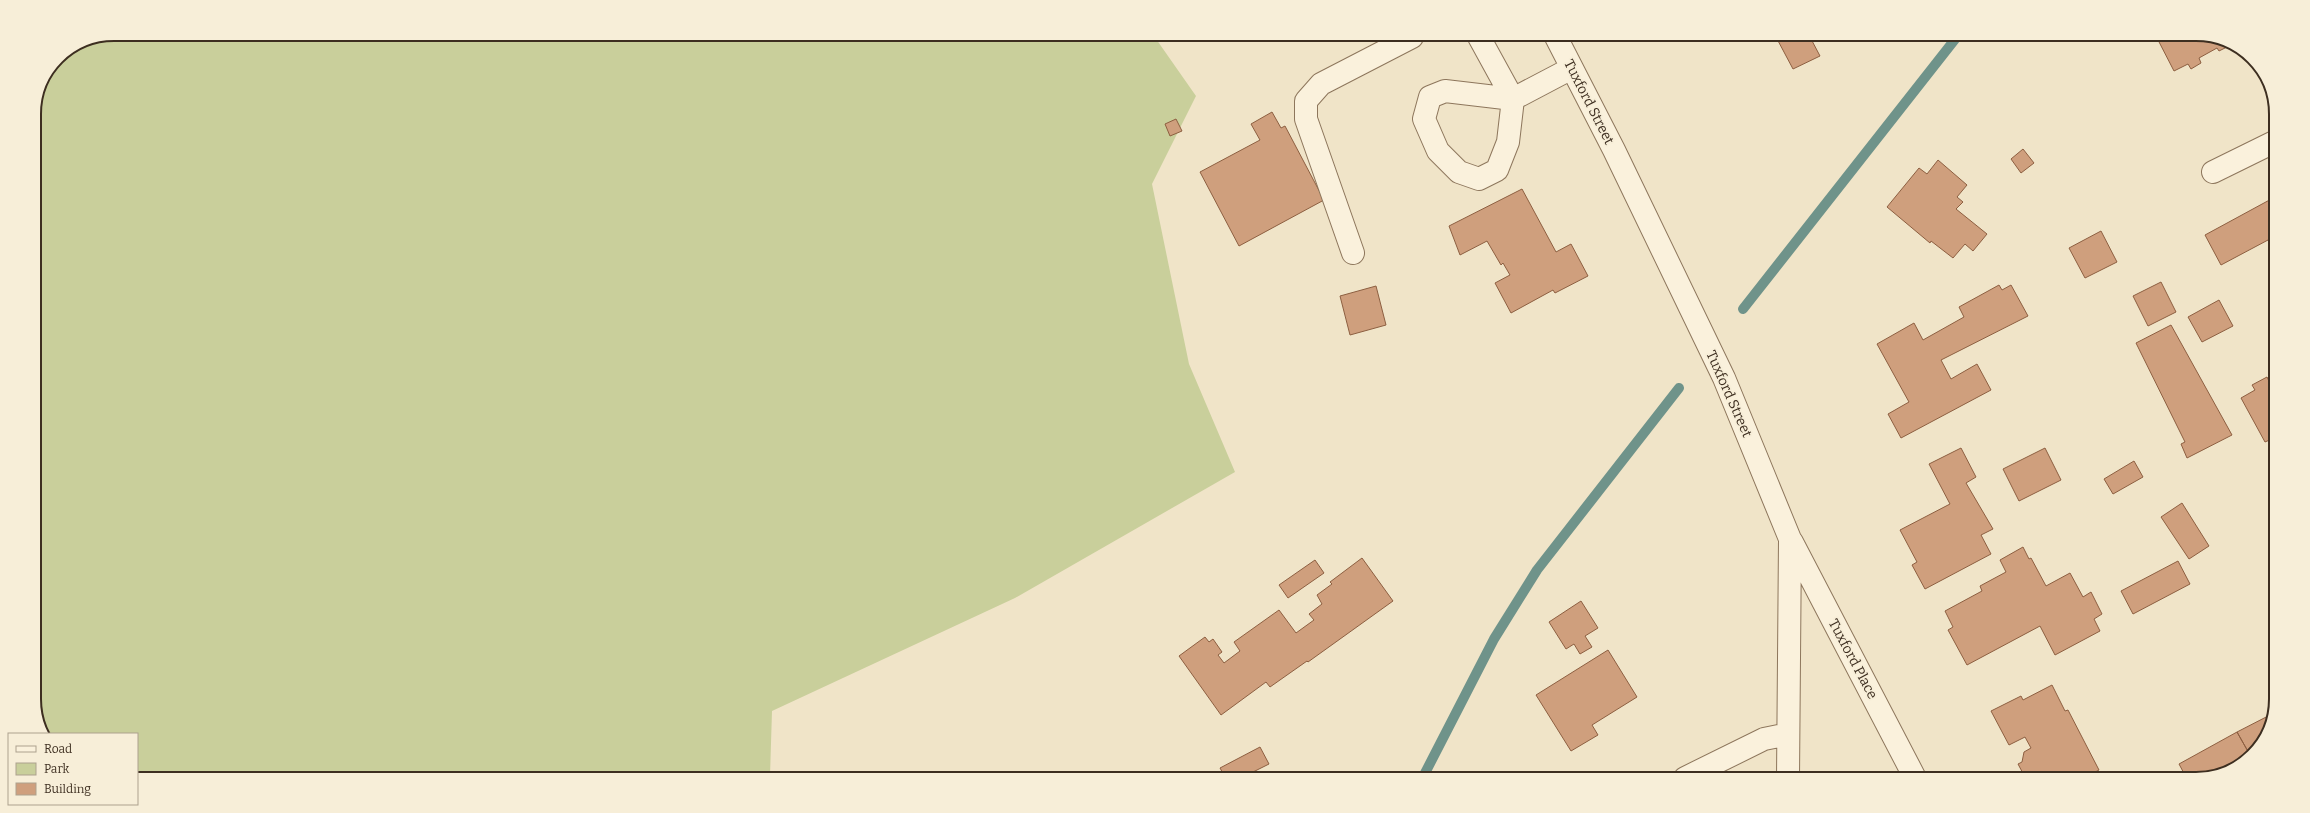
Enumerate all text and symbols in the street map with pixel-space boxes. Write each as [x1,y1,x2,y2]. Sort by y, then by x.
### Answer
street label: Tuxford Street [1560,57,1618,147]
street label: Tuxford Street [1702,348,1756,440]
street label: Tuxford Place [1825,616,1881,702]
legend [8,733,138,805]
text: Road [44,742,72,756]
text: Park [44,762,70,776]
text: Building [44,782,91,796]

